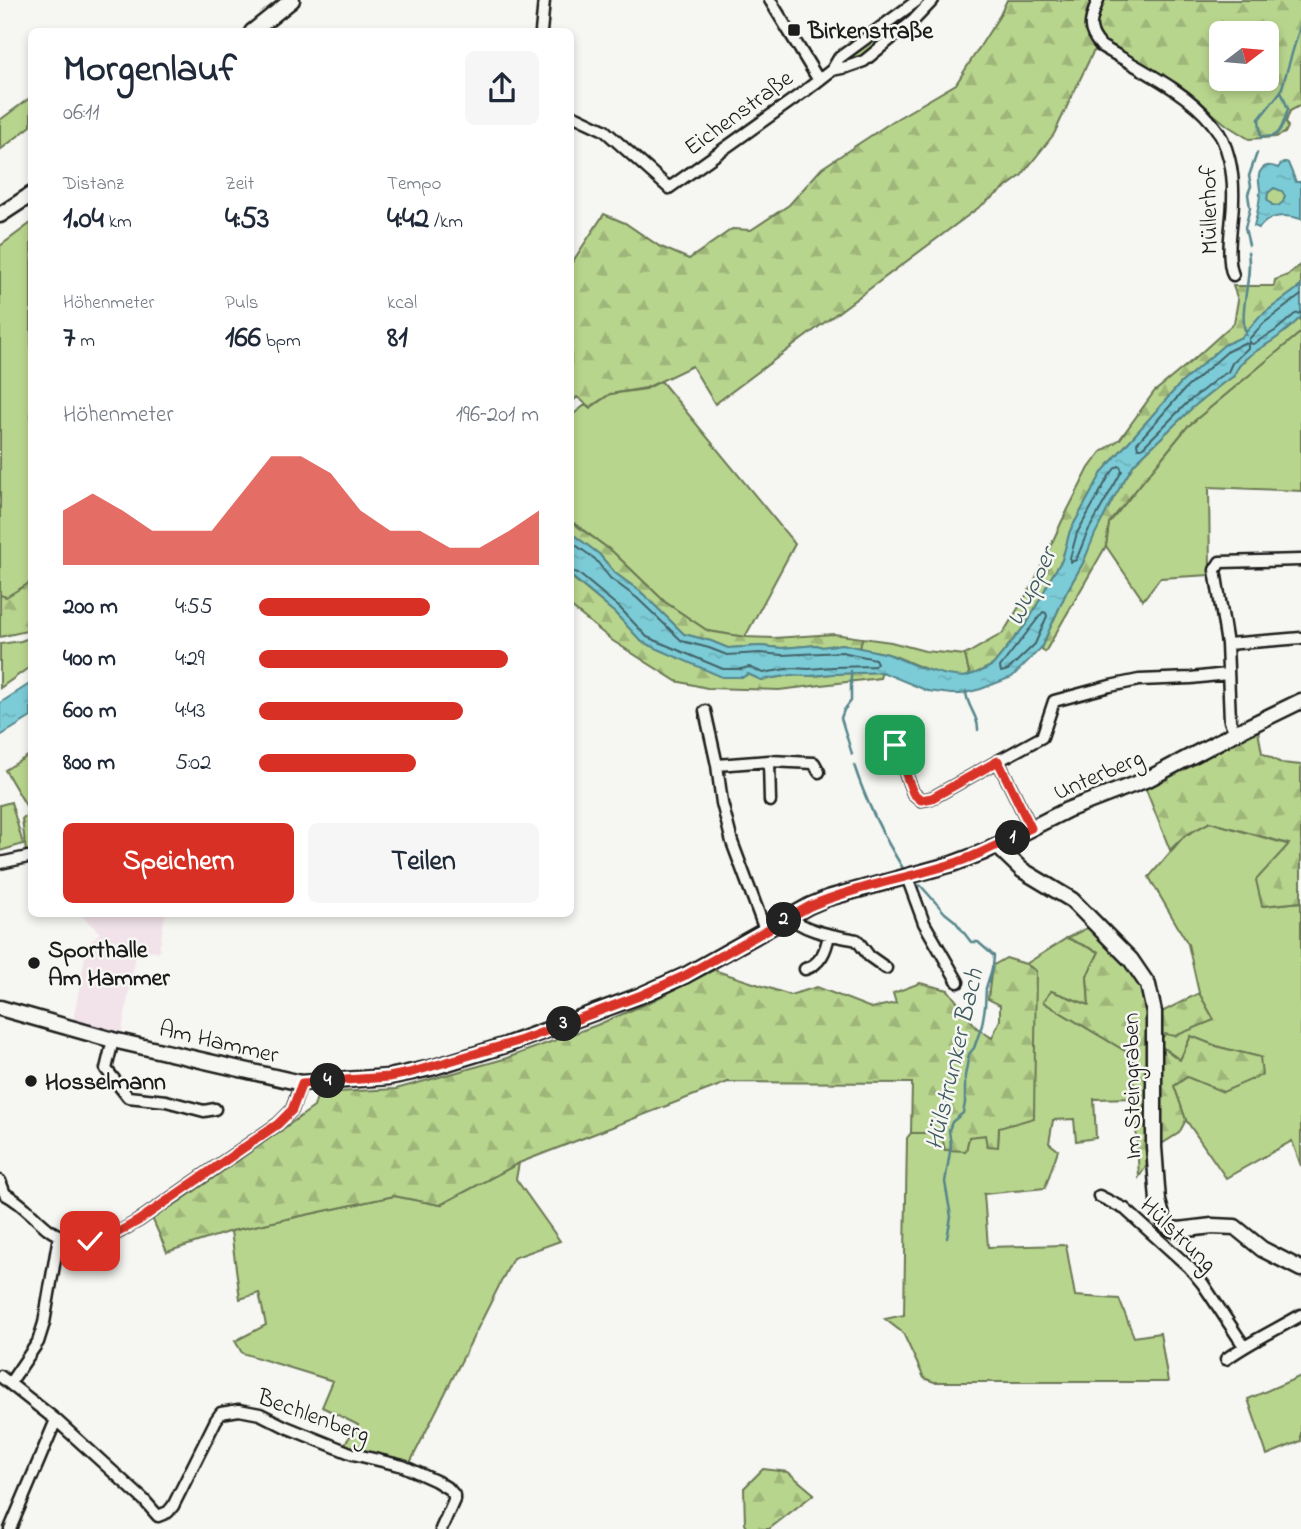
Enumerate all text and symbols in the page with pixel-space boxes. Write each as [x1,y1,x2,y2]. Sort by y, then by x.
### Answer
place label: Birkenstraße [807,15,934,50]
north arrow [1209,21,1279,91]
map controls [1209,21,1279,91]
marker: Birkenstraße [786,22,802,38]
text: Morgenlauf [63,43,237,99]
button: share [465,51,539,125]
street label: Eichenstraße [678,62,802,166]
text: 06:11 [63,97,100,130]
street label: Müllerhof [1192,164,1229,255]
text: Distanz [63,171,124,198]
text: Zeit [225,171,254,198]
text: Tempo [387,171,441,198]
text: 1.04 [63,198,104,242]
text: 4:53 [225,198,269,242]
text: 4:42 [387,198,429,242]
text: km [104,209,132,236]
text: /km [429,209,463,236]
text: Höhenmeter [63,290,154,317]
text: Puls [225,290,259,317]
text: kcal [387,290,417,317]
text: 7 [63,317,75,361]
text: 166 [225,317,261,361]
text: 81 [387,317,408,361]
text: m [75,328,95,355]
text: bpm [261,328,301,355]
text: Höhenmeter [63,399,174,432]
text: 196–201 m [456,399,539,432]
water label: Wupper [997,539,1069,633]
text: 200 m [63,591,118,624]
text: 4:55 [175,591,213,624]
text: 400 m [63,643,116,676]
text: 4:29 [175,643,205,676]
text: 600 m [63,695,117,728]
text: 4:43 [175,695,205,728]
pin [865,715,925,775]
icon: arrive [876,726,914,764]
street label: Unterberg [1048,742,1150,811]
text: 800 m [63,747,115,780]
text: 5:02 [175,747,211,780]
pin: 1 [996,820,1030,856]
button: Speichern [63,823,294,903]
button: Teilen [308,823,539,903]
text: 1 [1009,824,1016,851]
pin: 2 [766,902,802,937]
text: 2 [779,906,788,933]
place label: Sporthalle Am Hammer [48,934,170,997]
marker: Sporthalle Am Hammer [26,955,42,971]
water label: Hülstrunker Bach [917,965,995,1154]
pin: 3 [546,1006,582,1042]
text: 3 [560,1010,567,1037]
street label: Im Steingraben [1115,1012,1152,1160]
street label: Am Hammer [155,1013,282,1074]
pin: 4 [310,1064,346,1098]
place label: Hosselmann [45,1066,166,1101]
text: 4 [324,1067,331,1094]
marker: Hosselmann [23,1073,39,1089]
street label: Hülstrung [1131,1190,1224,1282]
pin [60,1211,120,1271]
icon: check [71,1222,109,1260]
street label: Bechlenberg [251,1381,374,1454]

